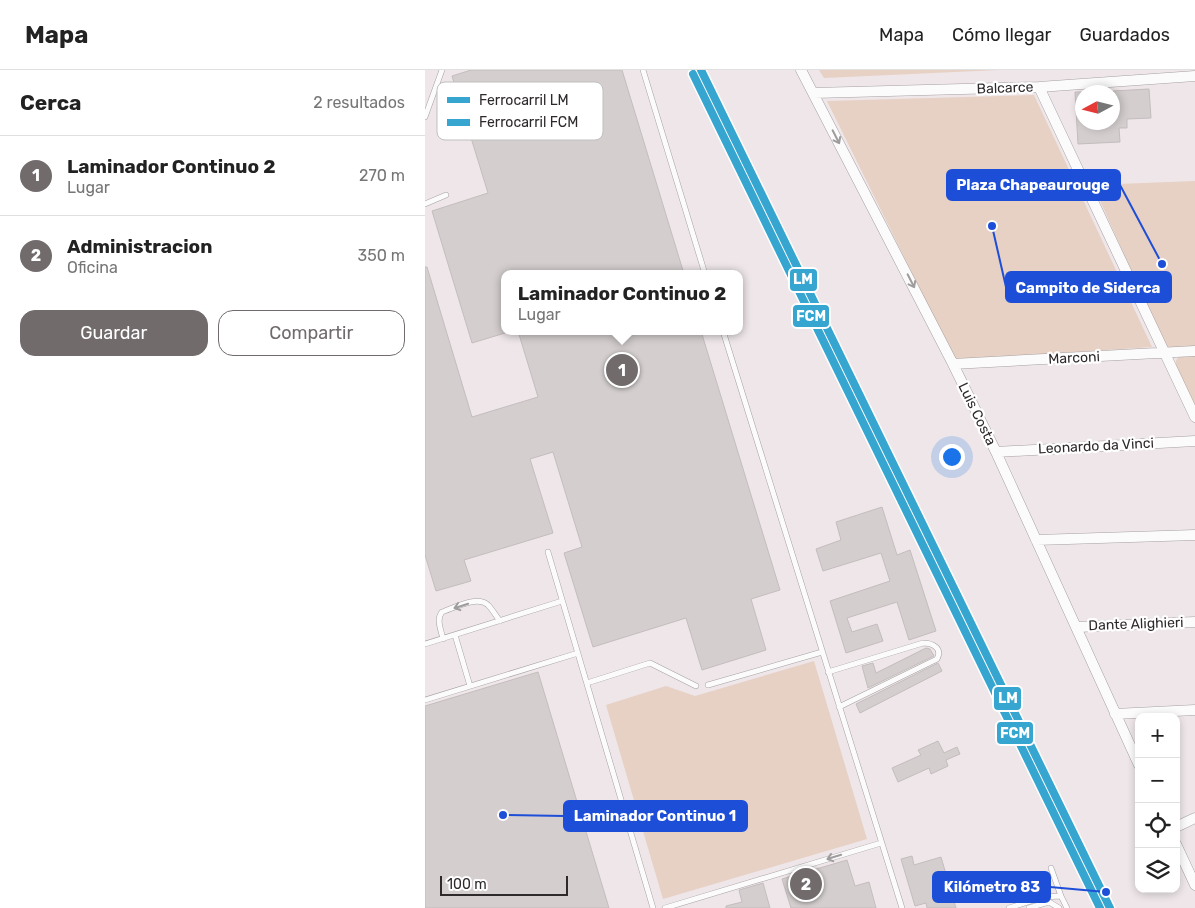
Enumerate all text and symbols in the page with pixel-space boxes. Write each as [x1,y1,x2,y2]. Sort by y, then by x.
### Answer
text: Mapa [25,21,88,49]
text: Mapa [879,24,924,46]
text: Cómo llegar [952,24,1051,46]
text: Guardados [1079,24,1170,46]
street label: Balcarce [976,79,1034,97]
legend [437,82,603,140]
north arrow [1075,85,1120,130]
text: Cerca [20,90,81,115]
text: Ferrocarril LM [479,92,569,109]
text: 2 resultados [313,93,405,112]
text: Ferrocarril FCM [479,114,578,131]
one-way arrow [832,129,842,144]
text: Laminador Continuo 2 [67,155,276,178]
text: 1 [32,166,40,185]
text: 270 m [359,166,405,185]
callout: Plaza Chapeaurouge [947,170,1120,200]
text: Plaza Chapeaurouge [956,176,1110,194]
text: Lugar [67,178,110,197]
text: Administracion [67,235,212,258]
text: 2 [31,246,41,265]
text: 350 m [358,246,405,265]
text: Oficina [67,258,118,277]
line badge: LM [789,268,818,292]
popup [501,270,743,335]
text: LM [793,271,813,288]
callout: Campito de Siderca [1006,272,1171,302]
one-way arrow [907,273,916,288]
text: Campito de Siderca [1016,279,1161,297]
text: Laminador Continuo 2 [518,282,726,305]
line badge: FCM [792,304,830,328]
text: Lugar [518,305,561,324]
text: FCM [796,308,826,325]
button: Guardar [20,310,208,356]
button: Compartir [218,310,405,356]
street label: Marconi [1048,348,1100,368]
pin: 1 [606,351,638,389]
street label: Luis Costa [955,380,999,448]
street label: Leonardo da Vinci [1038,434,1154,458]
your location [939,444,965,470]
one-way arrow [453,601,469,611]
street label: Dante Alighieri [1088,614,1184,634]
line badge: LM [993,686,1022,711]
text: LM [998,690,1018,707]
map controls [1135,713,1180,893]
button: + [1135,713,1180,758]
line badge: FCM [996,721,1034,745]
text: FCM [1000,725,1030,742]
button: − [1135,758,1180,803]
callout: Laminador Continuo 1 [564,801,747,831]
button: locate [1135,803,1180,848]
text: Laminador Continuo 1 [574,807,736,825]
button: layers [1135,848,1180,893]
one-way arrow [826,853,842,863]
pin: 2 [790,865,822,903]
callout: Kilómetro 83 [933,872,1050,902]
scale bar [440,873,567,896]
text: 100 m [447,876,487,893]
text: Kilómetro 83 [944,878,1040,896]

